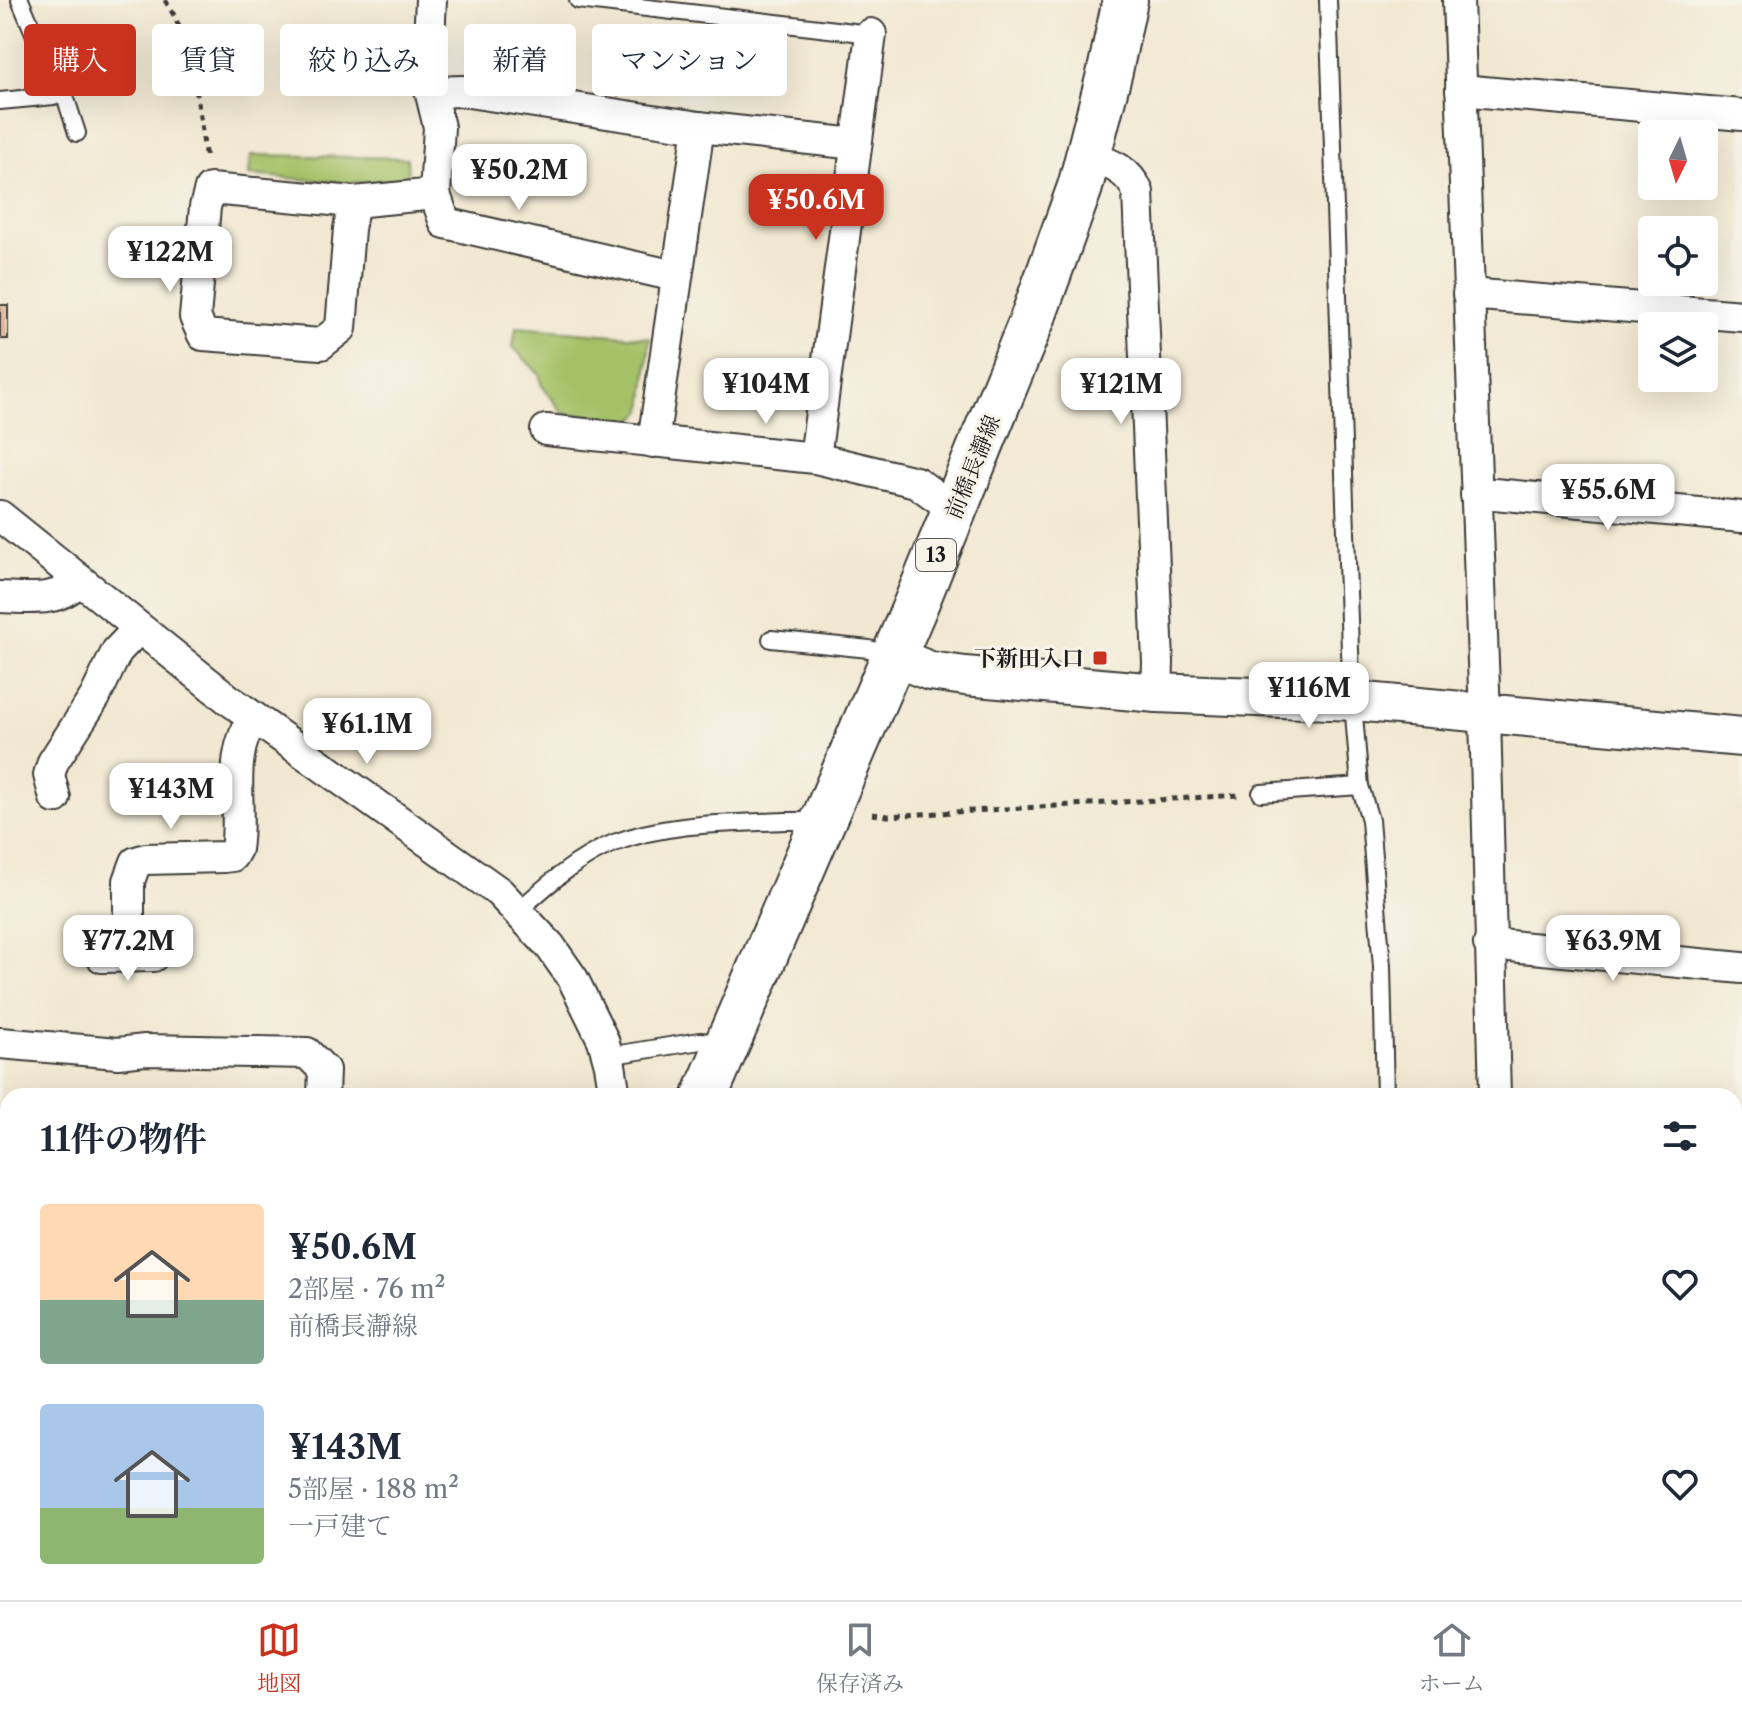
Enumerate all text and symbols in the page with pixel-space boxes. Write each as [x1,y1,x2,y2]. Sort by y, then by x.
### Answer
chip: 購入 [24,24,136,96]
chip: 賃貸 [152,24,264,96]
chip: 絞り込み [280,24,448,96]
chip: 新着 [464,24,576,96]
chip: マンション [592,24,787,96]
north arrow [1638,120,1718,200]
map controls [1638,120,1718,392]
pin: ¥50.2M [454,144,584,212]
text: ¥50.2M [470,154,568,186]
pin: ¥50.6M [751,174,881,242]
text: ¥50.6M [767,184,865,216]
button: locate [1638,216,1718,296]
pin: ¥122M [114,226,226,294]
text: ¥122M [126,236,214,268]
button: layers [1638,312,1718,392]
pin: ¥104M [710,358,822,426]
pin: ¥121M [1065,358,1177,426]
text: ¥104M [722,368,810,400]
text: ¥121M [1079,368,1163,400]
street label: 前橋長瀞線 [940,411,1006,523]
pin: ¥55.6M [1543,464,1673,532]
text: ¥55.6M [1560,474,1656,506]
road number: 13 [916,539,956,571]
place label: 下新田入口 [974,645,1084,672]
marker: 下新田入口 [1091,649,1109,667]
pin: ¥116M [1253,662,1365,730]
text: ¥116M [1267,672,1351,704]
pin: ¥61.1M [302,698,432,766]
text: ¥61.1M [321,708,413,740]
pin: ¥143M [115,763,227,831]
text: ¥143M [127,773,215,805]
pin: ¥77.2M [63,915,193,983]
pin: ¥63.9M [1548,915,1678,983]
text: ¥77.2M [81,925,175,957]
text: ¥63.9M [1564,925,1662,957]
icon: filters [1658,1114,1702,1158]
text: 11件の物件 [40,1118,207,1160]
text: ¥50.6M [288,1226,417,1268]
icon: home [104,1236,200,1332]
icon: heart [1658,1262,1702,1306]
text: 2部屋 · 76 m² [288,1273,445,1305]
text: 前橋長瀞線 [288,1310,418,1342]
text: ¥143M [288,1426,402,1468]
icon: home [104,1436,200,1532]
icon: heart [1658,1462,1702,1506]
text: 5部屋 · 188 m² [288,1473,459,1505]
text: 一戸建て [288,1510,392,1542]
tab: 地図 [257,1618,301,1697]
tab: 保存済み [816,1618,904,1697]
tab: ホーム [1419,1618,1485,1697]

